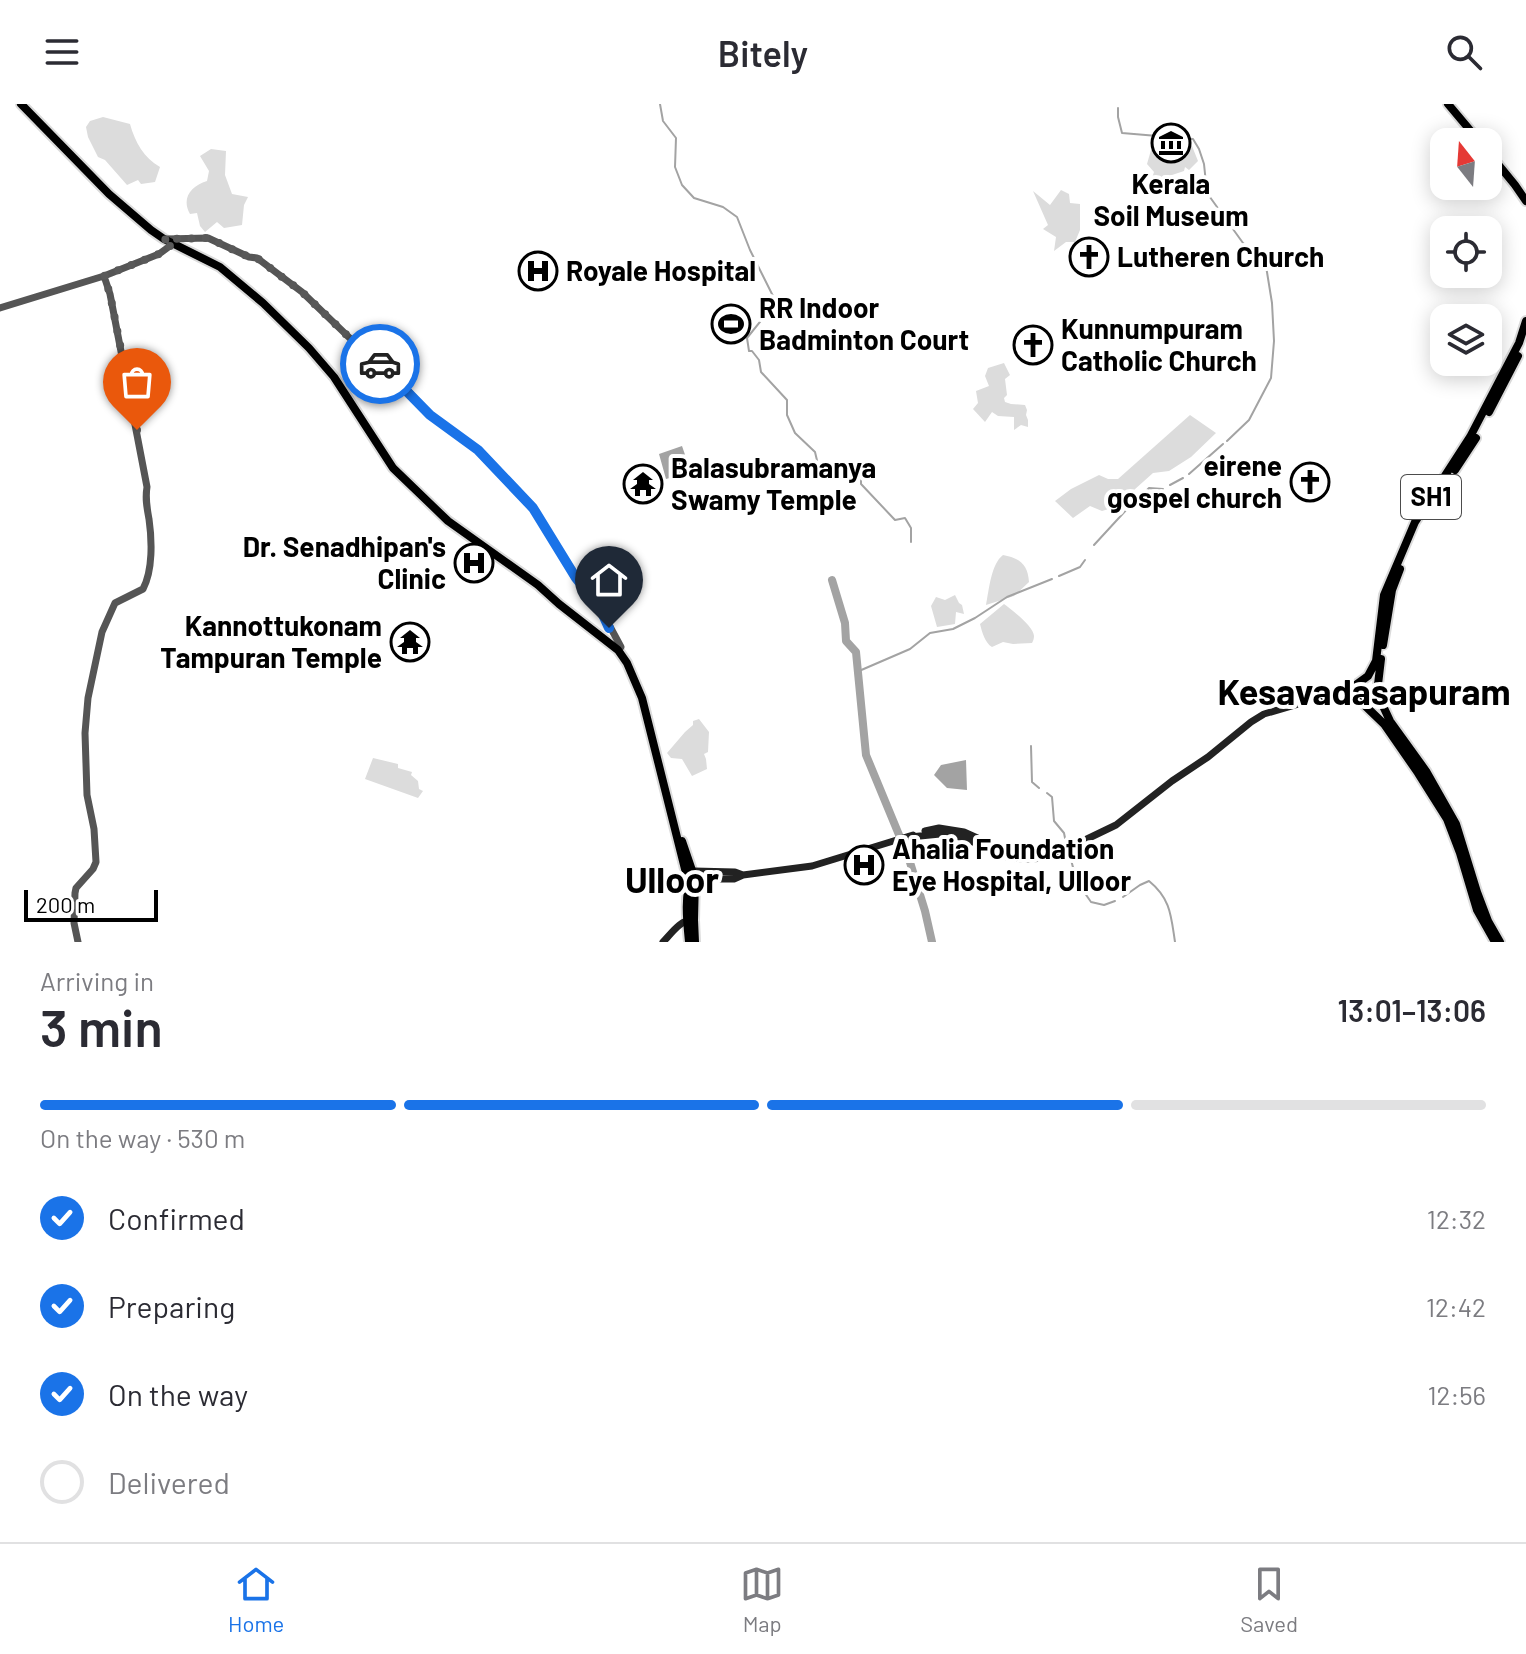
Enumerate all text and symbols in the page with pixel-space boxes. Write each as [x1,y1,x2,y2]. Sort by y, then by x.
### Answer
icon: menu [40,30,84,74]
icon: search [1442,30,1486,74]
text: Bitely [718,31,808,74]
museum icon: Kerala Soil Museum [1150,122,1192,164]
north arrow [1430,128,1502,200]
map controls [1430,128,1502,376]
place label: Kerala Soil Museum [1093,166,1249,232]
button: locate [1430,216,1502,288]
church icon: Lutheren Church [1068,236,1110,278]
place label: Lutheren Church [1117,239,1324,273]
hospital icon: Royale Hospital [517,250,559,292]
place label: Royale Hospital [566,253,756,287]
place label: RR Indoor Badminton Court [759,290,969,356]
sports icon: RR Indoor Badminton Court [710,303,752,345]
button: layers [1430,304,1502,376]
place label: Kunnumpuram Catholic Church [1061,311,1257,377]
courier [340,324,420,404]
church icon: Kunnumpuram Catholic Church [1012,324,1054,366]
icon: car [358,342,402,386]
pin [103,348,171,430]
icon: bag [115,360,159,404]
place label: eirene gospel church [1107,448,1282,514]
place label: Balasubramanya Swamy Temple [671,450,876,516]
church icon: eirene gospel church [1289,461,1331,503]
temple icon: Balasubramanya Swamy Temple [622,463,664,505]
road number: SH1 [1401,475,1461,519]
place label: Dr. Senadhipan's Clinic [243,529,446,595]
hospital icon: Dr. Senadhipan's Clinic [453,542,495,584]
pin [575,546,643,628]
icon: home [587,558,631,602]
place label: Kannottukonam Tampuran Temple [160,608,382,674]
temple icon: Kannottukonam Tampuran Temple [389,621,431,663]
district label: Kesavadasapuram [1217,669,1511,712]
place label: Ahalia Foundation Eye Hospital, Ulloor [892,831,1131,897]
hospital icon: Ahalia Foundation Eye Hospital, Ulloor [843,844,885,886]
district label: Ulloor [625,857,719,900]
scale bar [24,886,158,922]
text: 200 m [36,891,95,917]
text: Arriving in [40,965,154,996]
text: 13:01–13:06 [1338,992,1486,1028]
text: 3 min [40,995,163,1057]
text: On the way · 530 m [40,1122,245,1153]
icon: check [40,1196,84,1240]
text: Confirmed [108,1200,245,1236]
text: 12:32 [1427,1203,1486,1234]
icon: check [40,1284,84,1328]
text: Preparing [108,1288,235,1324]
text: 12:42 [1426,1291,1486,1322]
icon: check [40,1372,84,1416]
text: On the way [108,1376,248,1412]
text: 12:56 [1427,1379,1486,1410]
text: Delivered [108,1464,230,1500]
tab: Home [228,1562,284,1636]
tab: Map [740,1562,784,1636]
tab: Saved [1240,1562,1298,1636]

